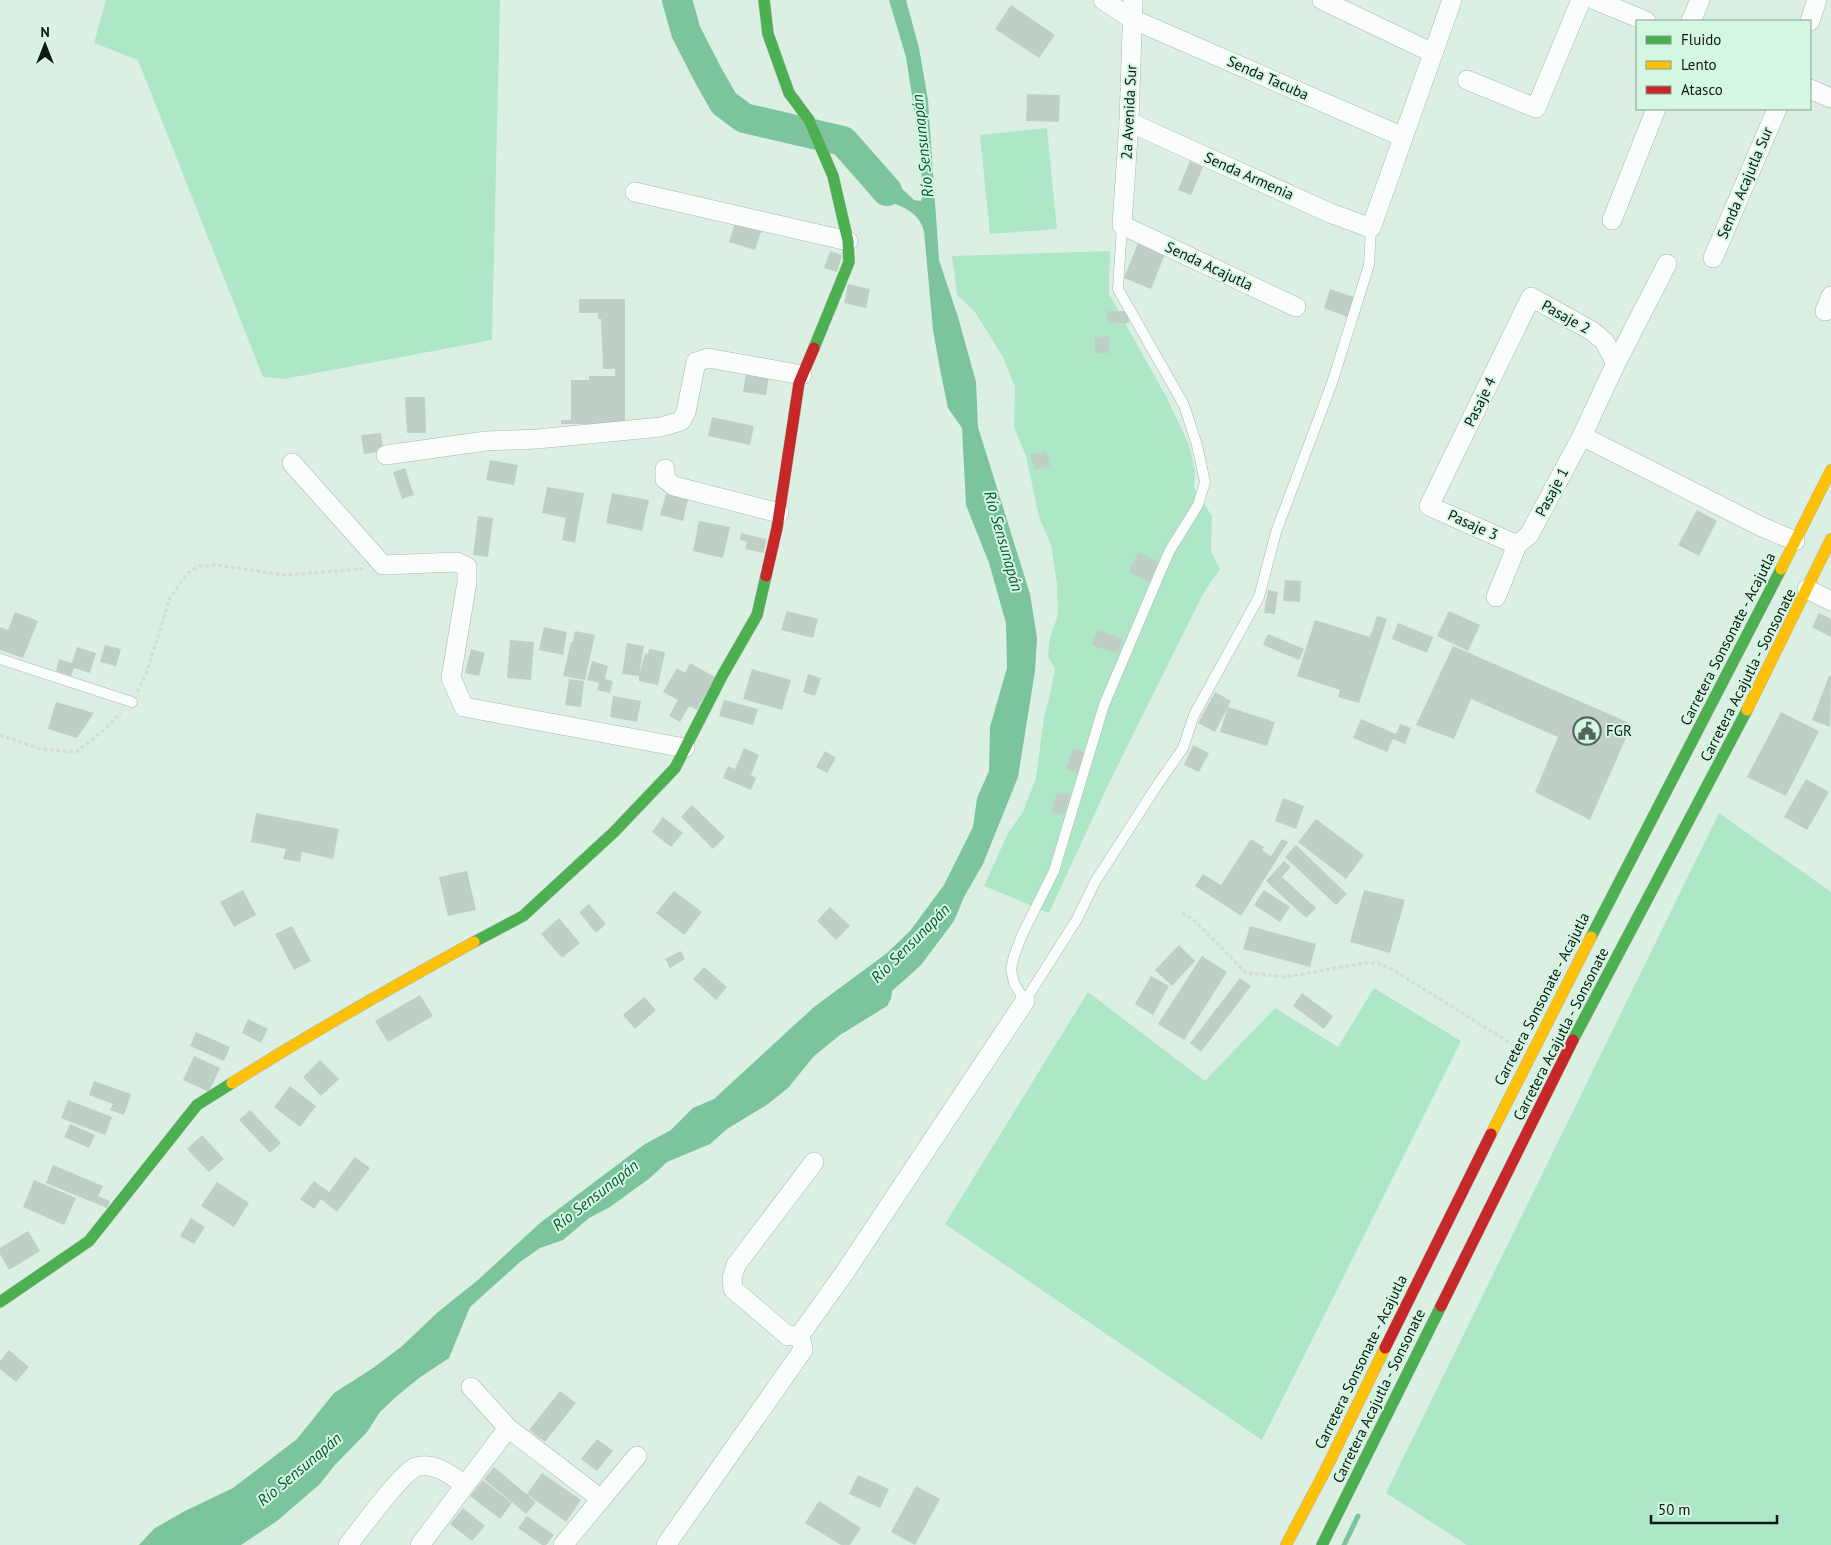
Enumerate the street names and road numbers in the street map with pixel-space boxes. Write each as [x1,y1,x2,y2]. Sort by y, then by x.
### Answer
street label: Senda Tacuba [1224,51,1312,104]
street label: 2a Avenida Sur [1117,64,1140,160]
street label: Senda Acajutla Sur [1712,124,1777,242]
street label: Senda Armenia [1201,147,1297,204]
street label: Senda Acajutla [1162,237,1256,294]
street label: Pasaje 2 [1539,295,1594,338]
street label: Pasaje 4 [1459,374,1500,430]
street label: Pasaje 1 [1531,464,1572,520]
street label: Pasaje 3 [1445,505,1501,544]
street label: Carretera Sonsonate - Acajutla [1676,549,1780,728]
street label: Carretera Acajutla - Sonsonate [1696,585,1800,764]
street label: Carretera Sonsonate - Acajutla [1490,909,1594,1088]
street label: Carretera Acajutla - Sonsonate [1509,944,1613,1123]
street label: Carretera Sonsonate - Acajutla [1310,1271,1411,1452]
street label: Carretera Acajutla - Sonsonate [1328,1305,1429,1486]

